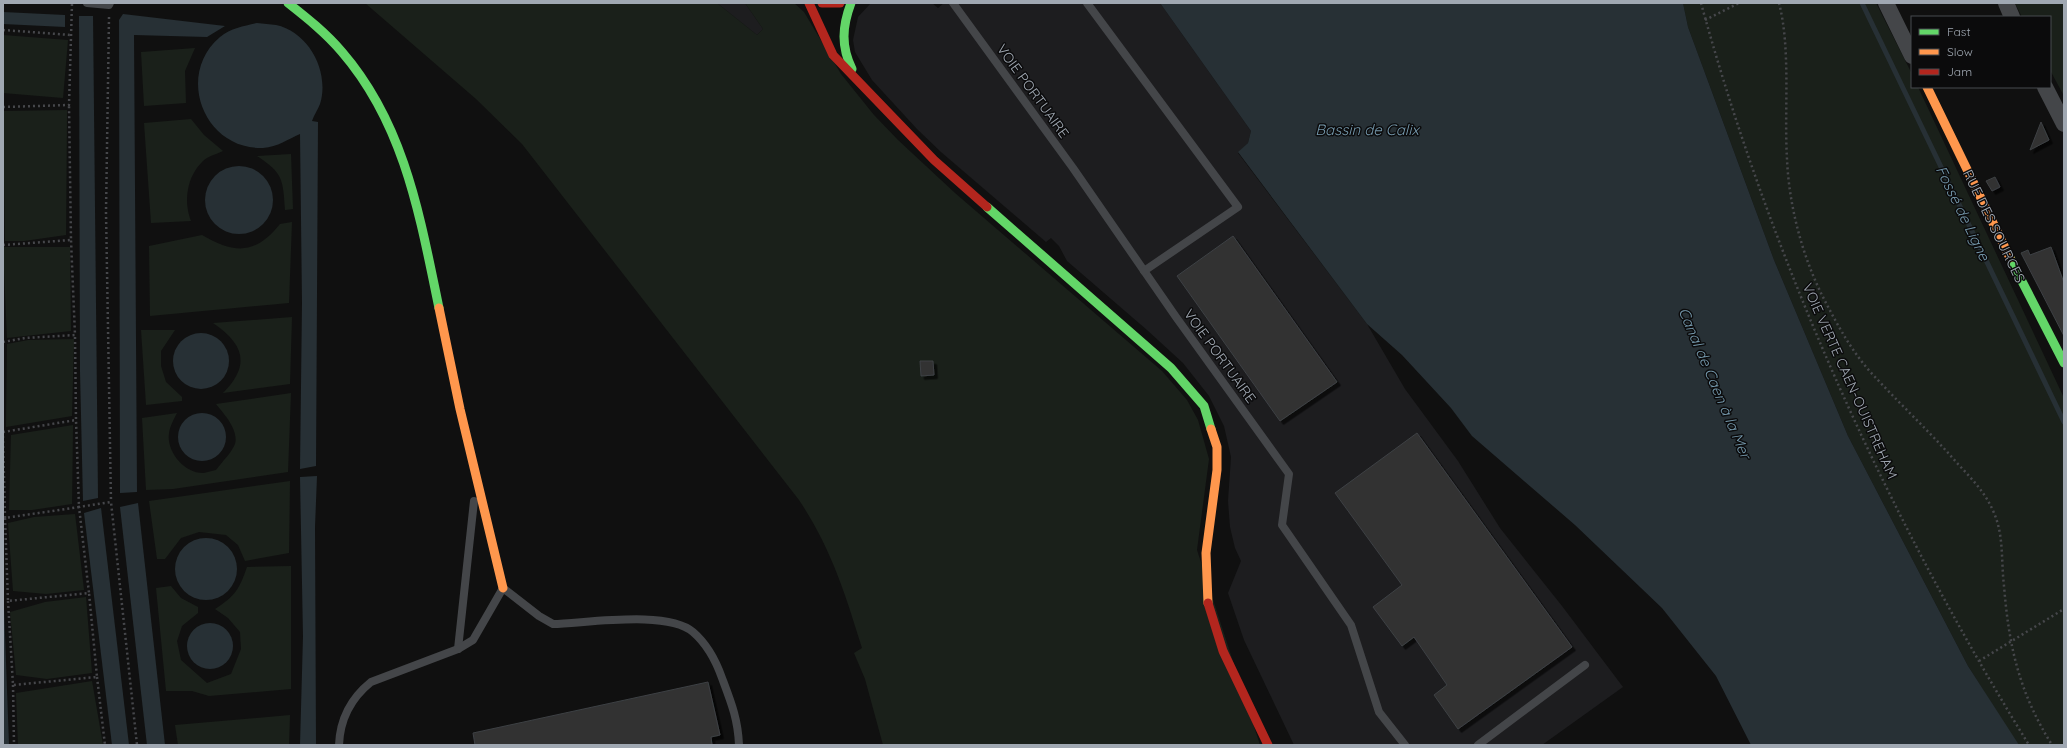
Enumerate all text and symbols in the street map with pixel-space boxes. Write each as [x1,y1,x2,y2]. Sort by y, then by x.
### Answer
legend [1911,16,2051,88]
text: Fast [1947,24,1971,39]
street label: VOIE PORTUAIRE [993,41,1073,141]
text: Slow [1947,44,1973,59]
text: Jam [1947,64,1972,79]
water label: Bassin de Calix [1315,120,1420,139]
water label: Fossé de Ligne [1932,162,1994,264]
street label: RUE DES SOURCES [1959,167,2029,286]
street label: VOIE VERTE CAEN-OUISTREHAM [1799,280,1901,482]
water label: Canal de Caen à la Mer [1675,305,1756,464]
street label: VOIE PORTUAIRE [1180,306,1260,406]

